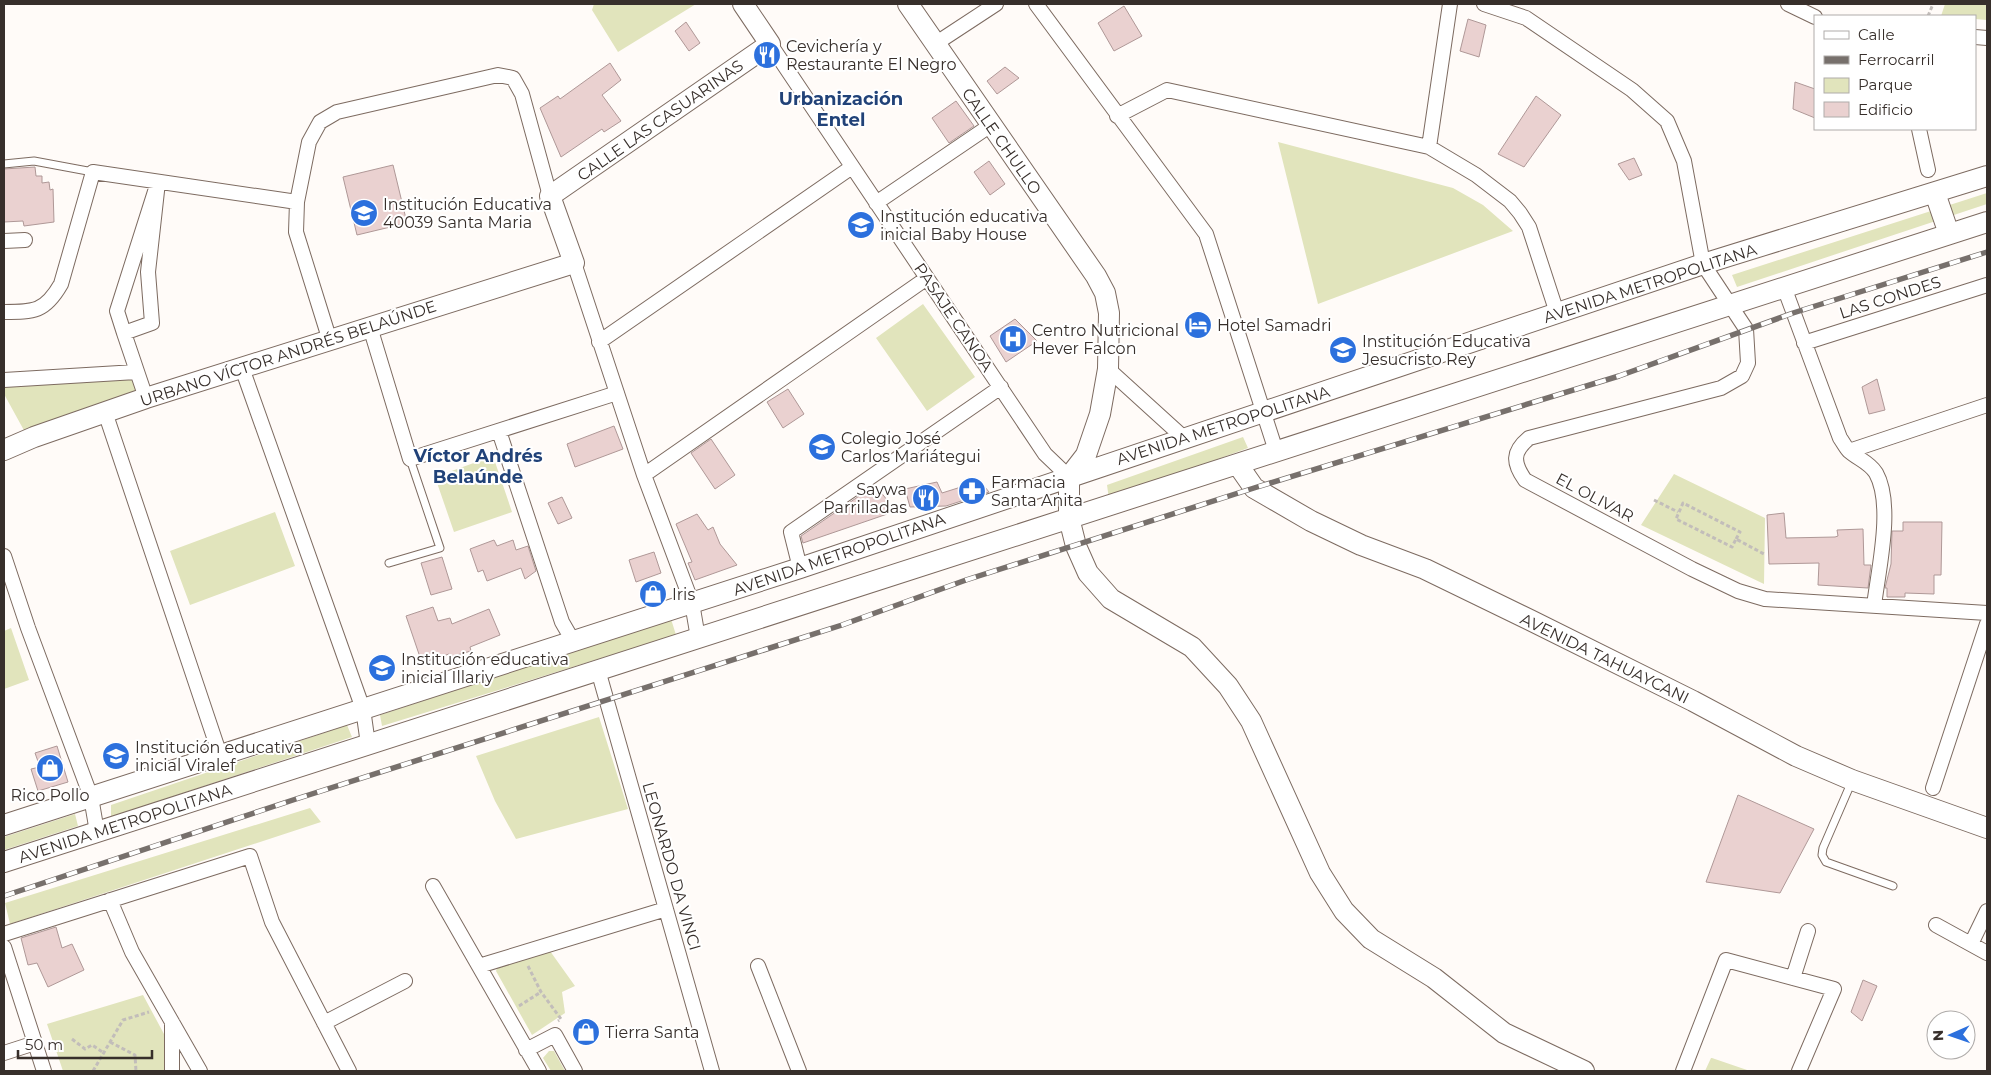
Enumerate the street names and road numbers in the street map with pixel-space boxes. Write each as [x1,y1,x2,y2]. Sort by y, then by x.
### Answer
street label: CALLE LAS CASUARINAS [574,56,747,185]
street label: CALLE CHULLO [958,84,1045,198]
street label: AVENIDA METROPOLITANA [1541,240,1760,327]
street label: PASAJE CANOA [910,259,997,376]
street label: LAS CONDES [1837,272,1944,323]
street label: URBANO VÍCTOR ANDRÉS BELAÚNDE [138,296,439,410]
street label: AVENIDA METROPOLITANA [1114,382,1333,469]
street label: EL OLIVAR [1553,469,1637,526]
street label: AVENIDA METROPOLITANA [731,509,948,600]
street label: AVENIDA TAHUAYCANI [1517,609,1692,708]
street label: AVENIDA METROPOLITANA [16,780,235,867]
street label: LEONARDO DA VINCI [638,780,705,952]

